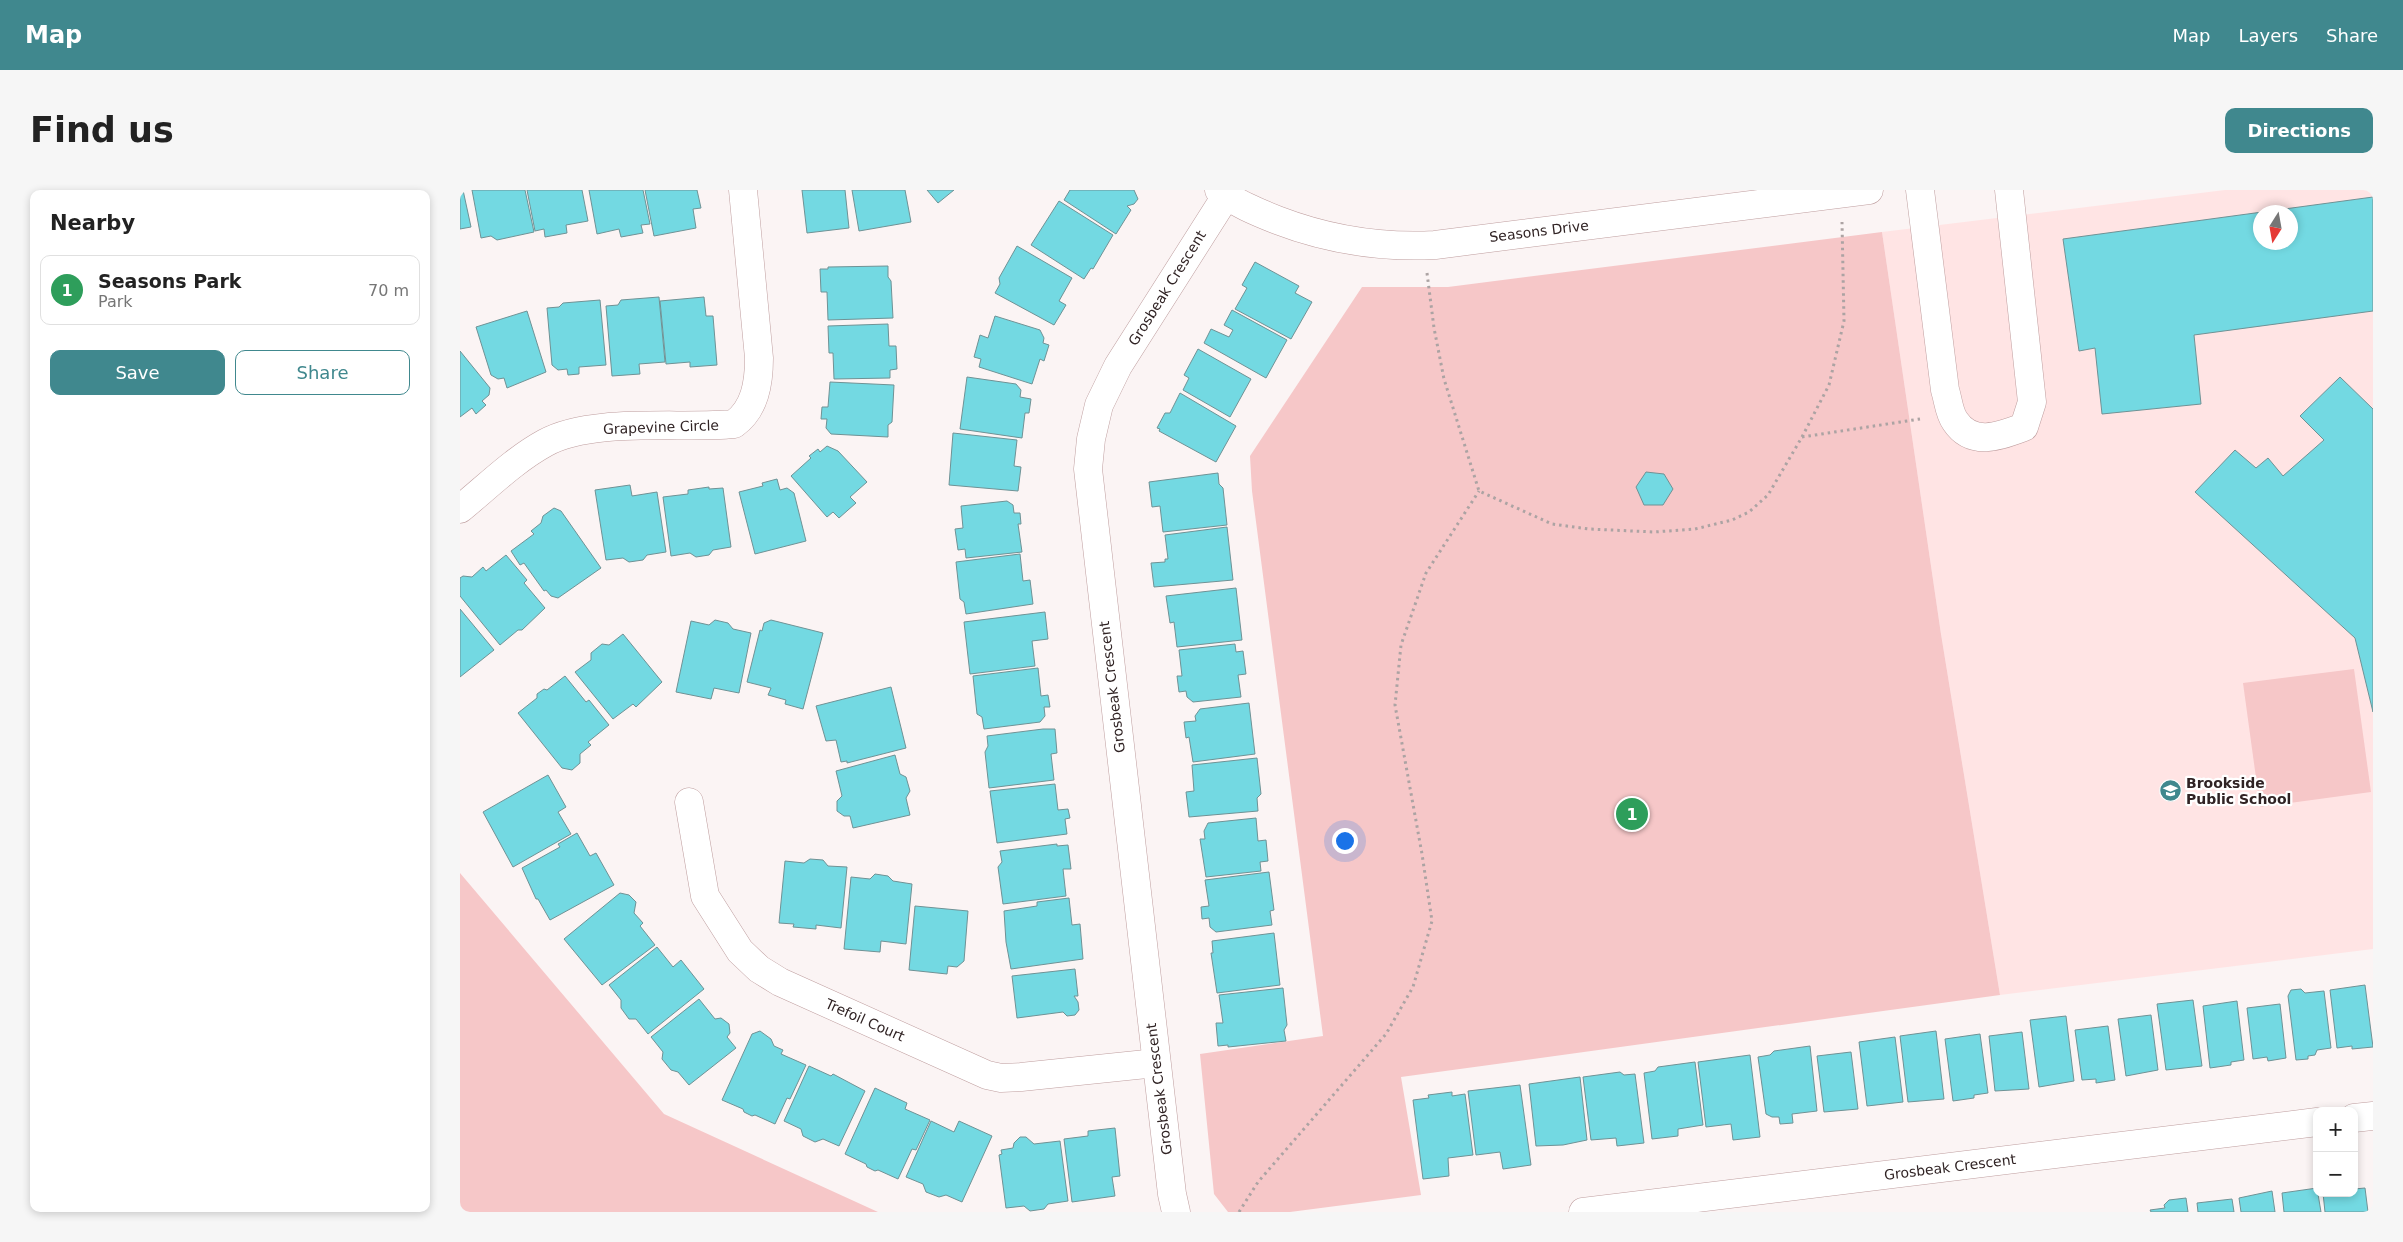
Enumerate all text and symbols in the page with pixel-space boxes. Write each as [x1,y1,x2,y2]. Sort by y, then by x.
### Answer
text: Map [25,21,82,49]
text: Map [2172,25,2210,46]
text: Layers [2238,25,2298,46]
text: Share [2326,25,2378,46]
button: Directions [2225,108,2373,153]
text: Find us [30,110,174,150]
north arrow [2253,205,2298,250]
text: Nearby [50,211,135,235]
street label: Seasons Drive [1488,217,1590,245]
street label: Grosbeak Crescent [1125,227,1209,348]
text: Seasons Park [98,270,241,292]
text: 1 [61,281,73,300]
text: 70 m [368,281,409,300]
text: Park [98,292,133,311]
button: Save [50,350,225,395]
button: Share [235,350,410,395]
street label: Grapevine Circle [603,417,719,437]
street label: Grosbeak Crescent [1096,620,1128,754]
place label: Brookside Public School [2186,775,2291,807]
school or university icon: Brookside Public School [2158,779,2182,803]
pin: 1 [1616,795,1648,833]
your location [1332,828,1358,854]
street label: Trefoil Court [822,995,907,1045]
street label: Grosbeak Crescent [1143,1022,1175,1156]
map controls [2313,1107,2358,1197]
button: + [2313,1107,2358,1152]
street label: Grosbeak Crescent [1883,1151,2017,1183]
button: − [2313,1152,2358,1197]

